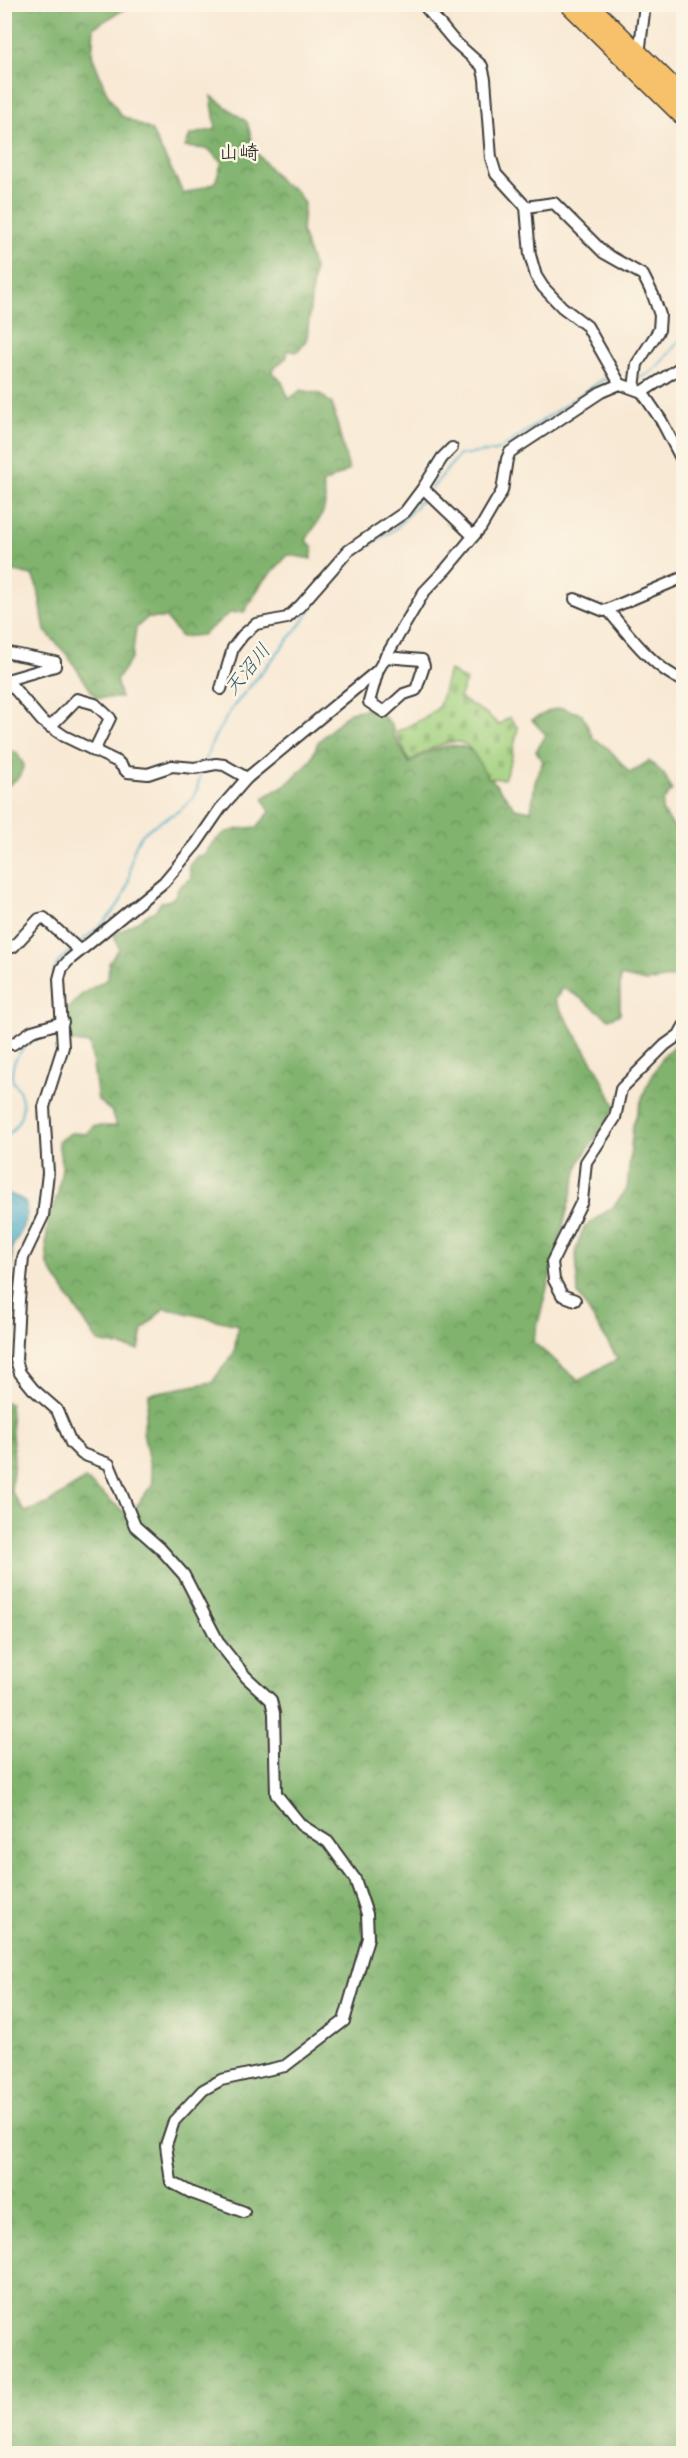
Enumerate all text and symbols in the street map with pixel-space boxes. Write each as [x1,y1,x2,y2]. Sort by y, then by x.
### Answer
district label: 山崎 [219,140,259,165]
water label: 天沼川 [219,638,276,700]

